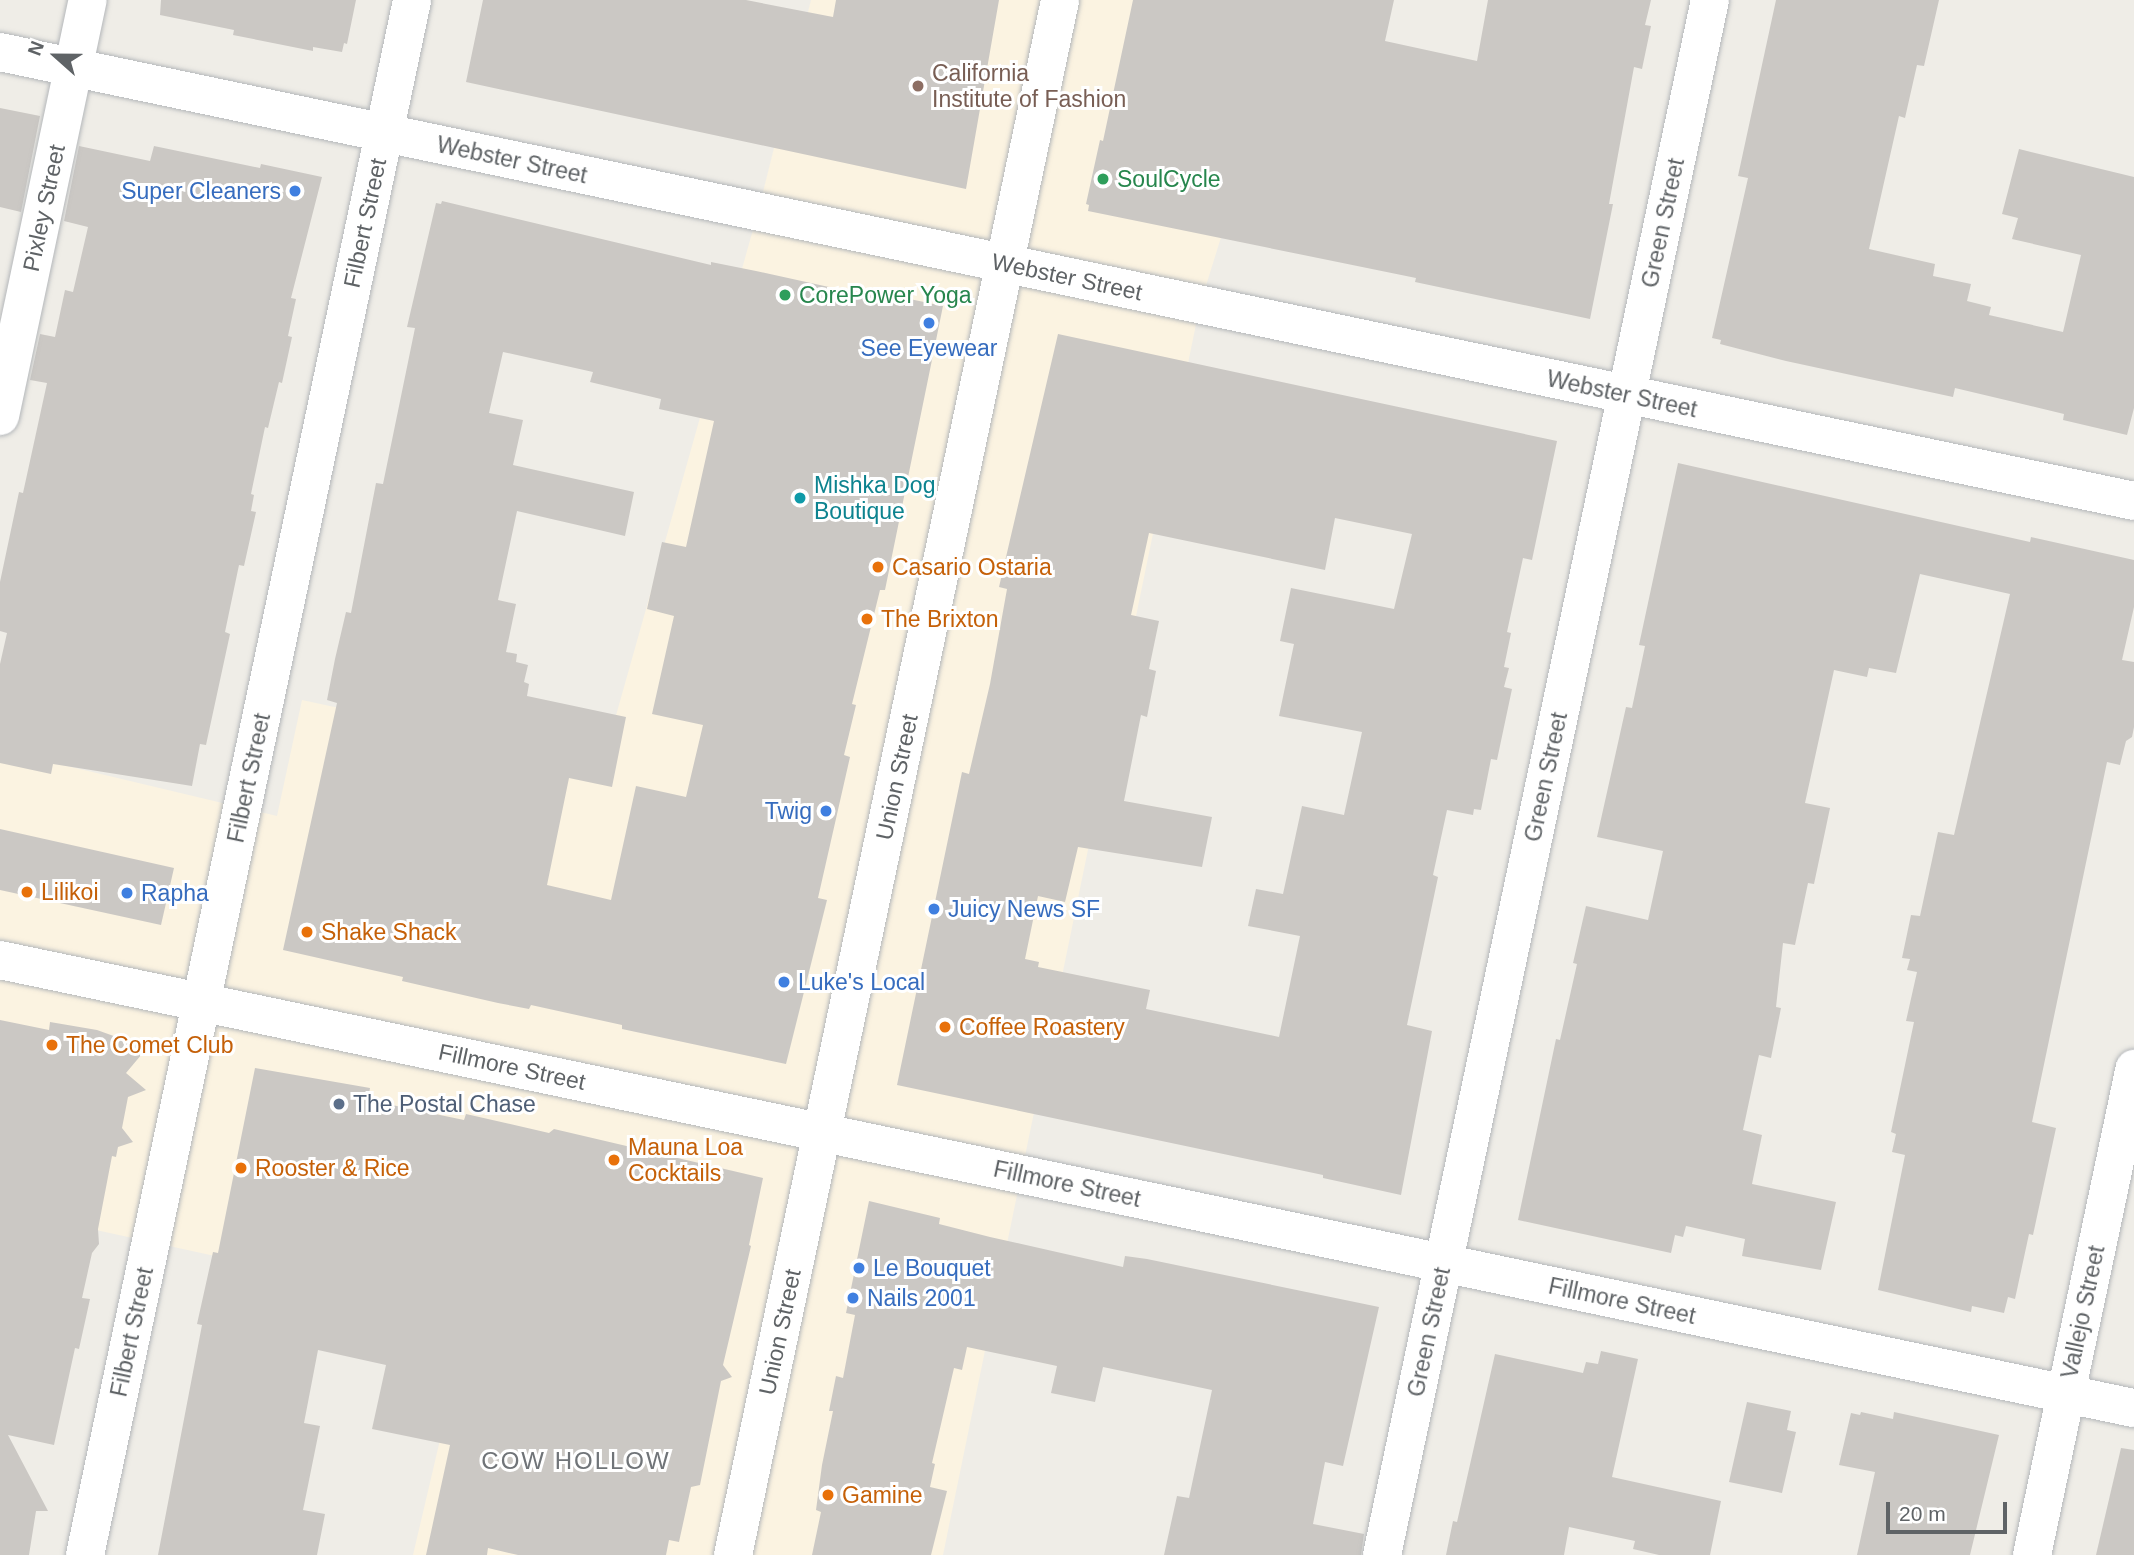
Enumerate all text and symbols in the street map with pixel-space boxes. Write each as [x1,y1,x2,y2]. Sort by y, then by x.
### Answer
north arrow [21,21,91,91]
text: N [24,38,48,58]
place label: California Institute of Fashion [932,59,1126,113]
marker: California Institute of Fashion [910,78,926,94]
street label: Webster Street [434,131,590,189]
street label: Pixley Street [17,142,71,274]
street label: Filbert Street [338,156,392,290]
street label: Green Street [1636,156,1690,290]
place label: SoulCycle [1117,165,1221,193]
marker: SoulCycle [1095,171,1111,187]
place label: Super Cleaners [121,177,281,205]
marker: Super Cleaners [287,183,303,199]
street label: Webster Street [989,248,1145,306]
place label: CorePower Yoga [799,281,972,309]
marker: CorePower Yoga [777,287,793,303]
marker: See Eyewear [921,315,937,331]
place label: See Eyewear [861,334,997,362]
street label: Webster Street [1544,365,1700,423]
place label: Mishka Dog Boutique [814,471,935,525]
marker: Mishka Dog Boutique [792,490,808,506]
place label: Casario Ostaria [892,553,1052,581]
marker: Casario Ostaria [870,559,886,575]
place label: The Brixton [881,605,999,633]
marker: The Brixton [859,611,875,627]
street label: Green Street [1519,710,1573,844]
street label: Filbert Street [222,711,276,845]
street label: Union Street [870,712,924,842]
place label: Twig [765,797,812,825]
marker: Twig [818,803,834,819]
place label: Lilikoi [41,878,99,906]
place label: Rapha [141,879,209,907]
marker: Lilikoi [19,884,35,900]
marker: Rapha [119,885,135,901]
place label: Juicy News SF [948,895,1100,923]
marker: Juicy News SF [926,901,942,917]
place label: Shake Shack [321,918,457,946]
marker: Shake Shack [299,924,315,940]
place label: Luke's Local [798,968,925,996]
marker: Luke's Local [776,974,792,990]
place label: Coffee Roastery [959,1013,1125,1041]
marker: Coffee Roastery [937,1019,953,1035]
place label: The Comet Club [66,1031,233,1059]
marker: The Comet Club [44,1037,60,1053]
street label: Fillmore Street [436,1038,588,1096]
place label: The Postal Chase [353,1090,536,1118]
marker: The Postal Chase [331,1096,347,1112]
place label: Mauna Loa Cocktails [628,1133,743,1187]
marker: Mauna Loa Cocktails [606,1152,622,1168]
place label: Rooster & Rice [255,1154,410,1182]
street label: Fillmore Street [991,1155,1143,1213]
marker: Rooster & Rice [233,1160,249,1176]
street label: Vallejo Street [2055,1243,2111,1381]
place label: Le Bouquet [873,1254,991,1282]
marker: Le Bouquet [851,1260,867,1276]
street label: Filbert Street [105,1265,159,1399]
street label: Green Street [1402,1265,1456,1399]
street label: Union Street [753,1267,807,1397]
street label: Fillmore Street [1546,1272,1698,1330]
place label: Nails 2001 [867,1284,976,1312]
marker: Nails 2001 [845,1290,861,1306]
district label: COW HOLLOW [483,1447,669,1475]
place label: Gamine [842,1481,923,1509]
marker: Gamine [820,1487,836,1503]
scale bar [1889,1488,2010,1532]
text: 20 m [1899,1502,1946,1525]

